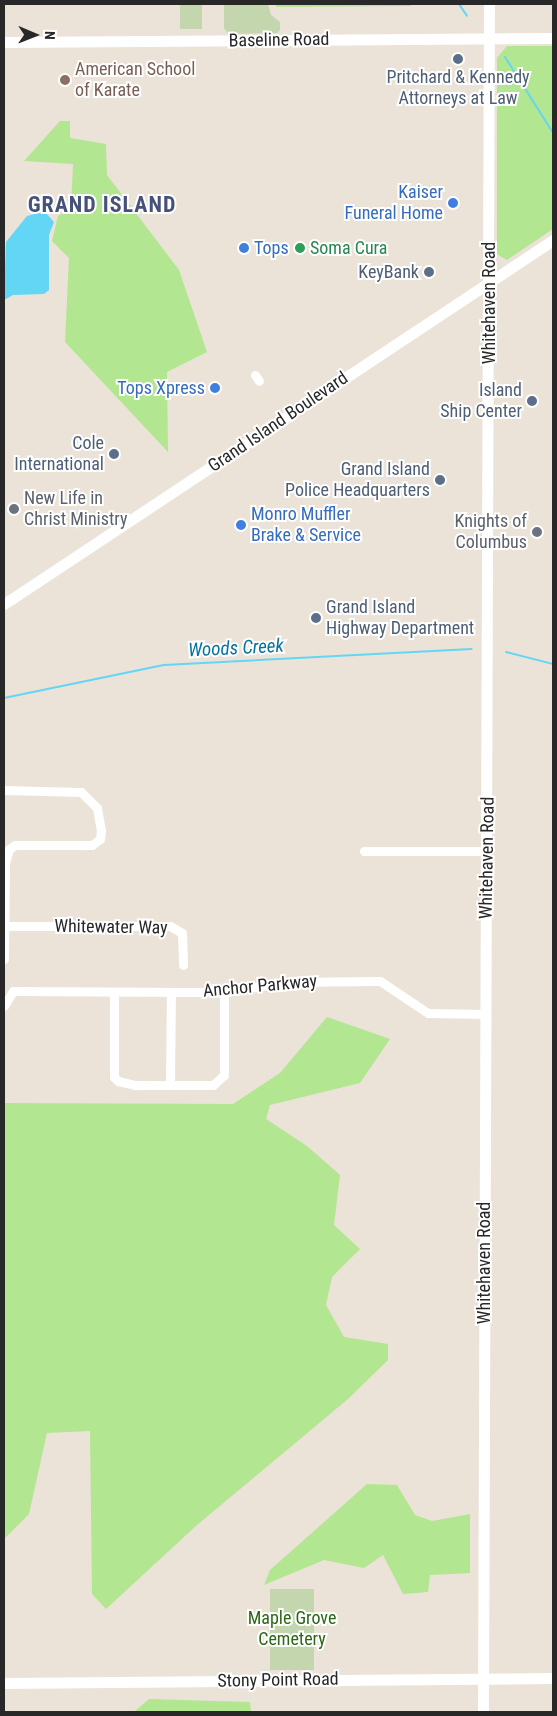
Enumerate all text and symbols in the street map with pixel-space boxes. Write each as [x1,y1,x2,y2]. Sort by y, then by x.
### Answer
north arrow [10,10,60,60]
street label: Baseline Road [228,28,330,52]
text: N [42,31,58,40]
marker: Pritchard & Kennedy Attorneys at Law [452,53,464,65]
place label: American School of Karate [75,59,195,102]
place label: Pritchard & Kennedy Attorneys at Law [386,67,530,110]
marker: American School of Karate [59,74,71,86]
place label: Kaiser Funeral Home [344,182,443,224]
district label: GRAND ISLAND [26,192,178,218]
marker: Kaiser Funeral Home [447,197,459,209]
place label: Tops [254,237,289,259]
place label: Soma Cura [310,237,387,259]
marker: Tops [238,242,250,254]
marker: Soma Cura [294,242,306,254]
street label: Whitehaven Road [478,242,500,364]
place label: KeyBank [358,261,419,283]
marker: KeyBank [423,266,435,278]
street label: Grand Island Boulevard [204,367,352,477]
place label: Tops Xpress [117,377,205,399]
place label: Island Ship Center [440,380,522,422]
marker: Tops Xpress [209,382,221,394]
marker: Island Ship Center [526,395,538,407]
place label: Cole International [14,433,104,476]
marker: Cole International [108,448,120,460]
place label: Grand Island Police Headquarters [285,459,430,502]
marker: Grand Island Police Headquarters [434,474,446,486]
place label: New Life in Christ Ministry [24,488,127,530]
marker: New Life in Christ Ministry [8,503,20,515]
place label: Monro Muffler Brake & Service [251,504,361,546]
place label: Knights of Columbus [455,511,527,554]
marker: Monro Muffler Brake & Service [235,519,247,531]
marker: Knights of Columbus [531,526,543,538]
place label: Grand Island Highway Department [326,597,474,640]
marker: Grand Island Highway Department [310,612,322,624]
water label: Woods Creek [188,634,284,662]
street label: Whitehaven Road [475,797,499,919]
street label: Whitewater Way [54,915,168,939]
street label: Anchor Parkway [202,970,318,1002]
street label: Whitehaven Road [473,1202,495,1324]
park label: Maple Grove Cemetery [248,1608,336,1650]
street label: Stony Point Road [217,1668,339,1692]

